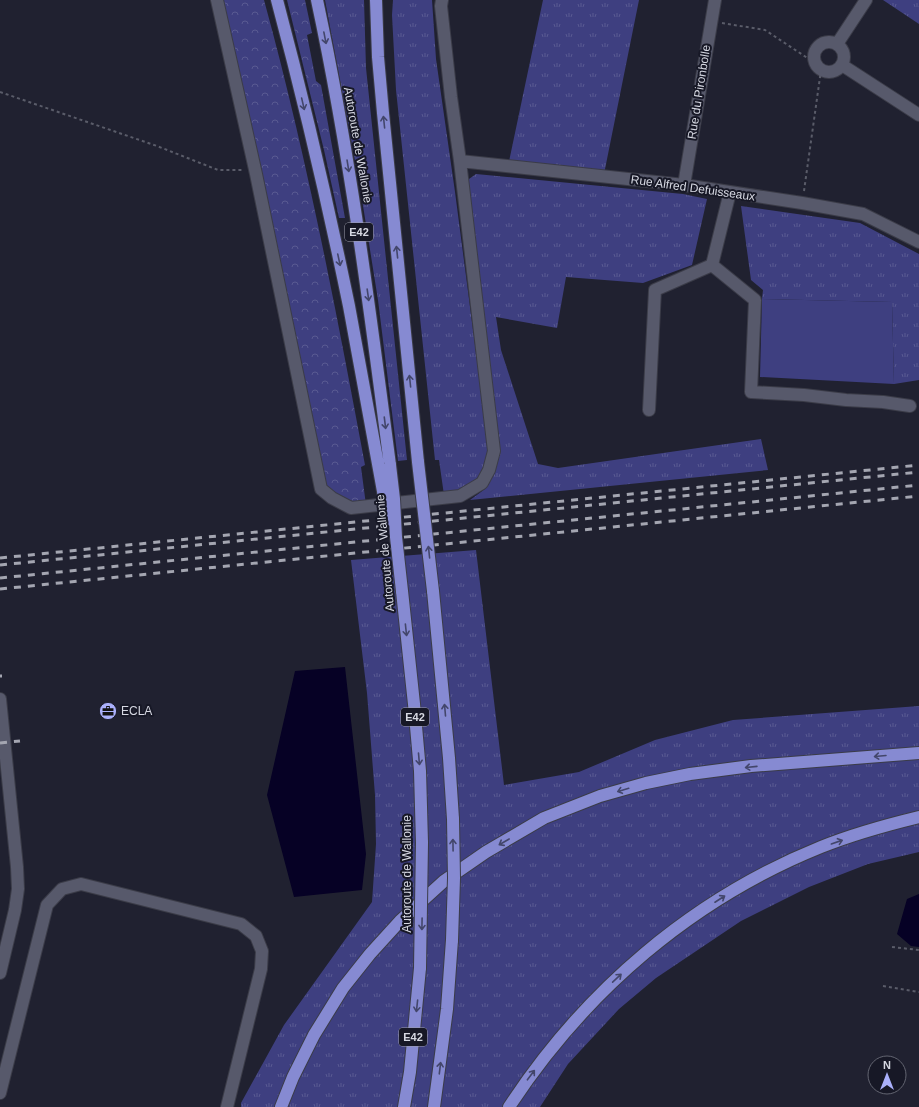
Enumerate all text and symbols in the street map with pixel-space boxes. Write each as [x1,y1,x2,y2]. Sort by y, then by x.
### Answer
one-way arrow [321,31,329,44]
street label: Rue du Pironbolle [685,43,713,140]
street label: Autoroute de Wallonie [341,86,375,204]
one-way arrow [300,97,308,110]
one-way arrow [380,116,387,129]
one-way arrow [344,159,352,172]
street label: Rue Alfred Defuisseaux [630,172,756,204]
road number: E42 [345,223,373,241]
one-way arrow [393,246,401,259]
one-way arrow [335,253,343,266]
one-way arrow [364,288,372,301]
one-way arrow [407,375,414,388]
one-way arrow [381,417,389,430]
street label: Autoroute de Wallonie [373,493,397,612]
one-way arrow [425,546,432,559]
one-way arrow [402,623,410,636]
office icon: ECLA [98,701,118,721]
place label: ECLA [121,704,152,718]
one-way arrow [441,704,448,717]
road number: E42 [401,708,429,726]
one-way arrow [415,752,422,765]
one-way arrow [874,753,887,760]
one-way arrow [745,763,758,770]
one-way arrow [617,787,630,794]
street label: Autoroute de Wallonie [400,815,414,933]
one-way arrow [830,837,842,845]
one-way arrow [498,838,510,846]
one-way arrow [449,839,457,852]
one-way arrow [714,894,726,902]
one-way arrow [418,917,425,930]
one-way arrow [612,973,622,983]
one-way arrow [413,999,420,1012]
road number: E42 [399,1028,427,1046]
north arrow [867,1055,907,1095]
text: N [883,1059,891,1071]
one-way arrow [436,1062,444,1075]
one-way arrow [527,1069,535,1080]

